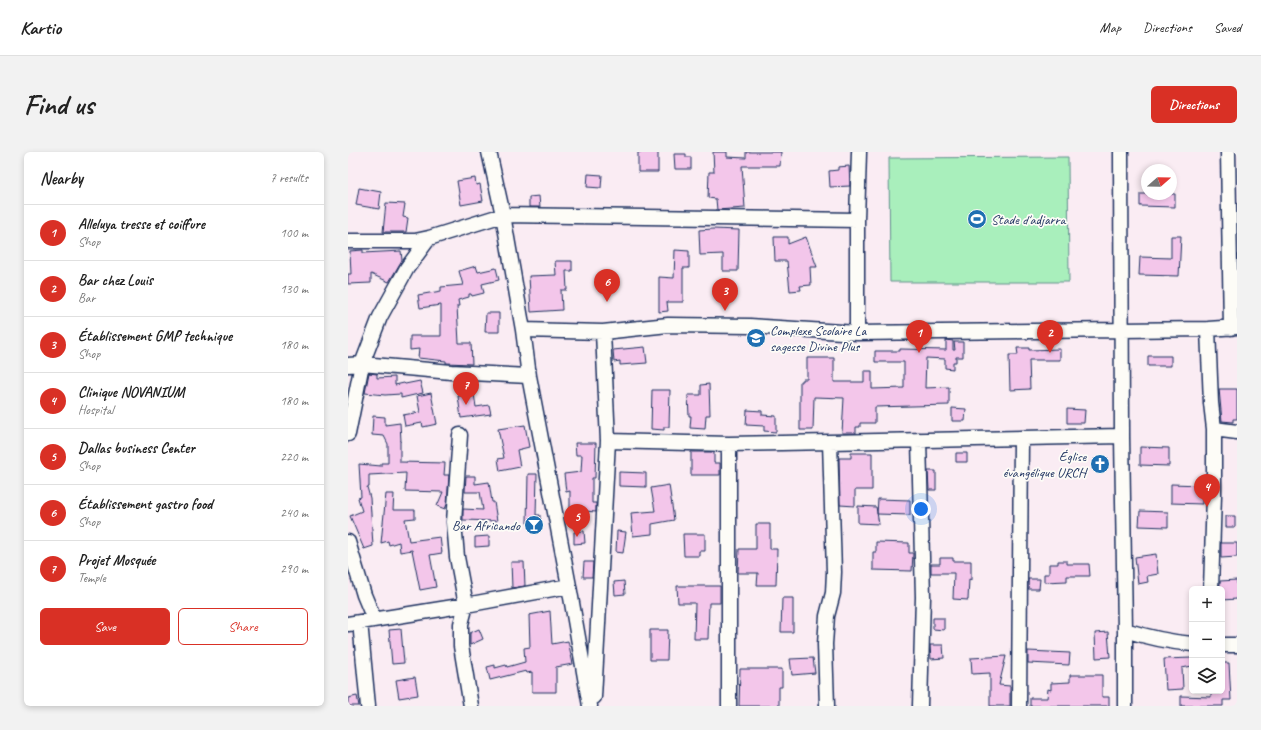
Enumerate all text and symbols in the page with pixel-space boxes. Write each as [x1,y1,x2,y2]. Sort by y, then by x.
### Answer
text: Kartio [20,16,61,40]
text: Map [1100,19,1121,36]
text: Directions [1143,19,1192,36]
text: Saved [1214,19,1241,36]
button: Directions [1151,86,1237,123]
text: Find us [24,87,94,122]
north arrow [1141,164,1177,200]
text: Nearby [40,168,83,189]
text: 7 results [270,170,308,186]
sports icon: Stade d'adjarra [966,208,988,230]
place label: Stade d'adjarra [991,211,1067,228]
text: Alleluya tresse et coiffure [78,215,205,234]
text: 1 [50,225,56,241]
text: 100 m [280,225,308,241]
text: Shop [78,234,100,250]
pin: 6 [594,269,620,302]
text: Bar chez Louis [78,271,153,290]
pin: 3 [712,278,738,311]
text: 2 [50,281,56,297]
text: 130 m [280,281,308,297]
text: Bar [78,290,95,306]
pin: 1 [906,320,932,353]
pin: 2 [1037,320,1063,353]
place label: Complexe Scolaire La sagesse Divine Plus [770,322,868,355]
text: Établissement GMP technique [78,327,232,346]
school or university icon: Complexe Scolaire La sagesse Divine Plus [745,327,767,349]
text: 3 [50,337,56,353]
text: 180 m [280,337,308,353]
text: Shop [78,346,100,362]
pin: 7 [453,372,479,405]
text: Clinique NOVANIUM [78,383,184,402]
text: 4 [50,393,56,409]
text: 180 m [280,393,308,409]
text: Hospital [78,402,114,418]
text: Dallas business Center [78,439,195,458]
place label: Église évangélique URCH [1003,448,1088,481]
text: 5 [50,449,56,465]
text: 220 m [280,449,308,465]
church icon: Église évangélique URCH [1089,453,1111,475]
text: Shop [78,458,100,474]
pin: 4 [1194,474,1220,507]
text: Établissement gastro food [78,495,212,514]
your location [911,499,931,519]
pin: 5 [564,504,590,537]
text: 6 [50,505,56,521]
text: 240 m [280,505,308,521]
text: Shop [78,514,100,530]
bar icon: Bar Africando [523,514,545,536]
place label: Bar Africando [452,517,521,534]
text: Projet Mosquée [78,551,155,570]
text: 7 [50,561,56,577]
text: 290 m [280,561,308,577]
text: Temple [78,570,106,586]
map controls [1189,586,1225,694]
button: + [1189,586,1225,622]
button: Save [40,608,170,645]
button: Share [178,608,308,645]
button: − [1189,622,1225,658]
button: layers [1189,658,1225,694]

